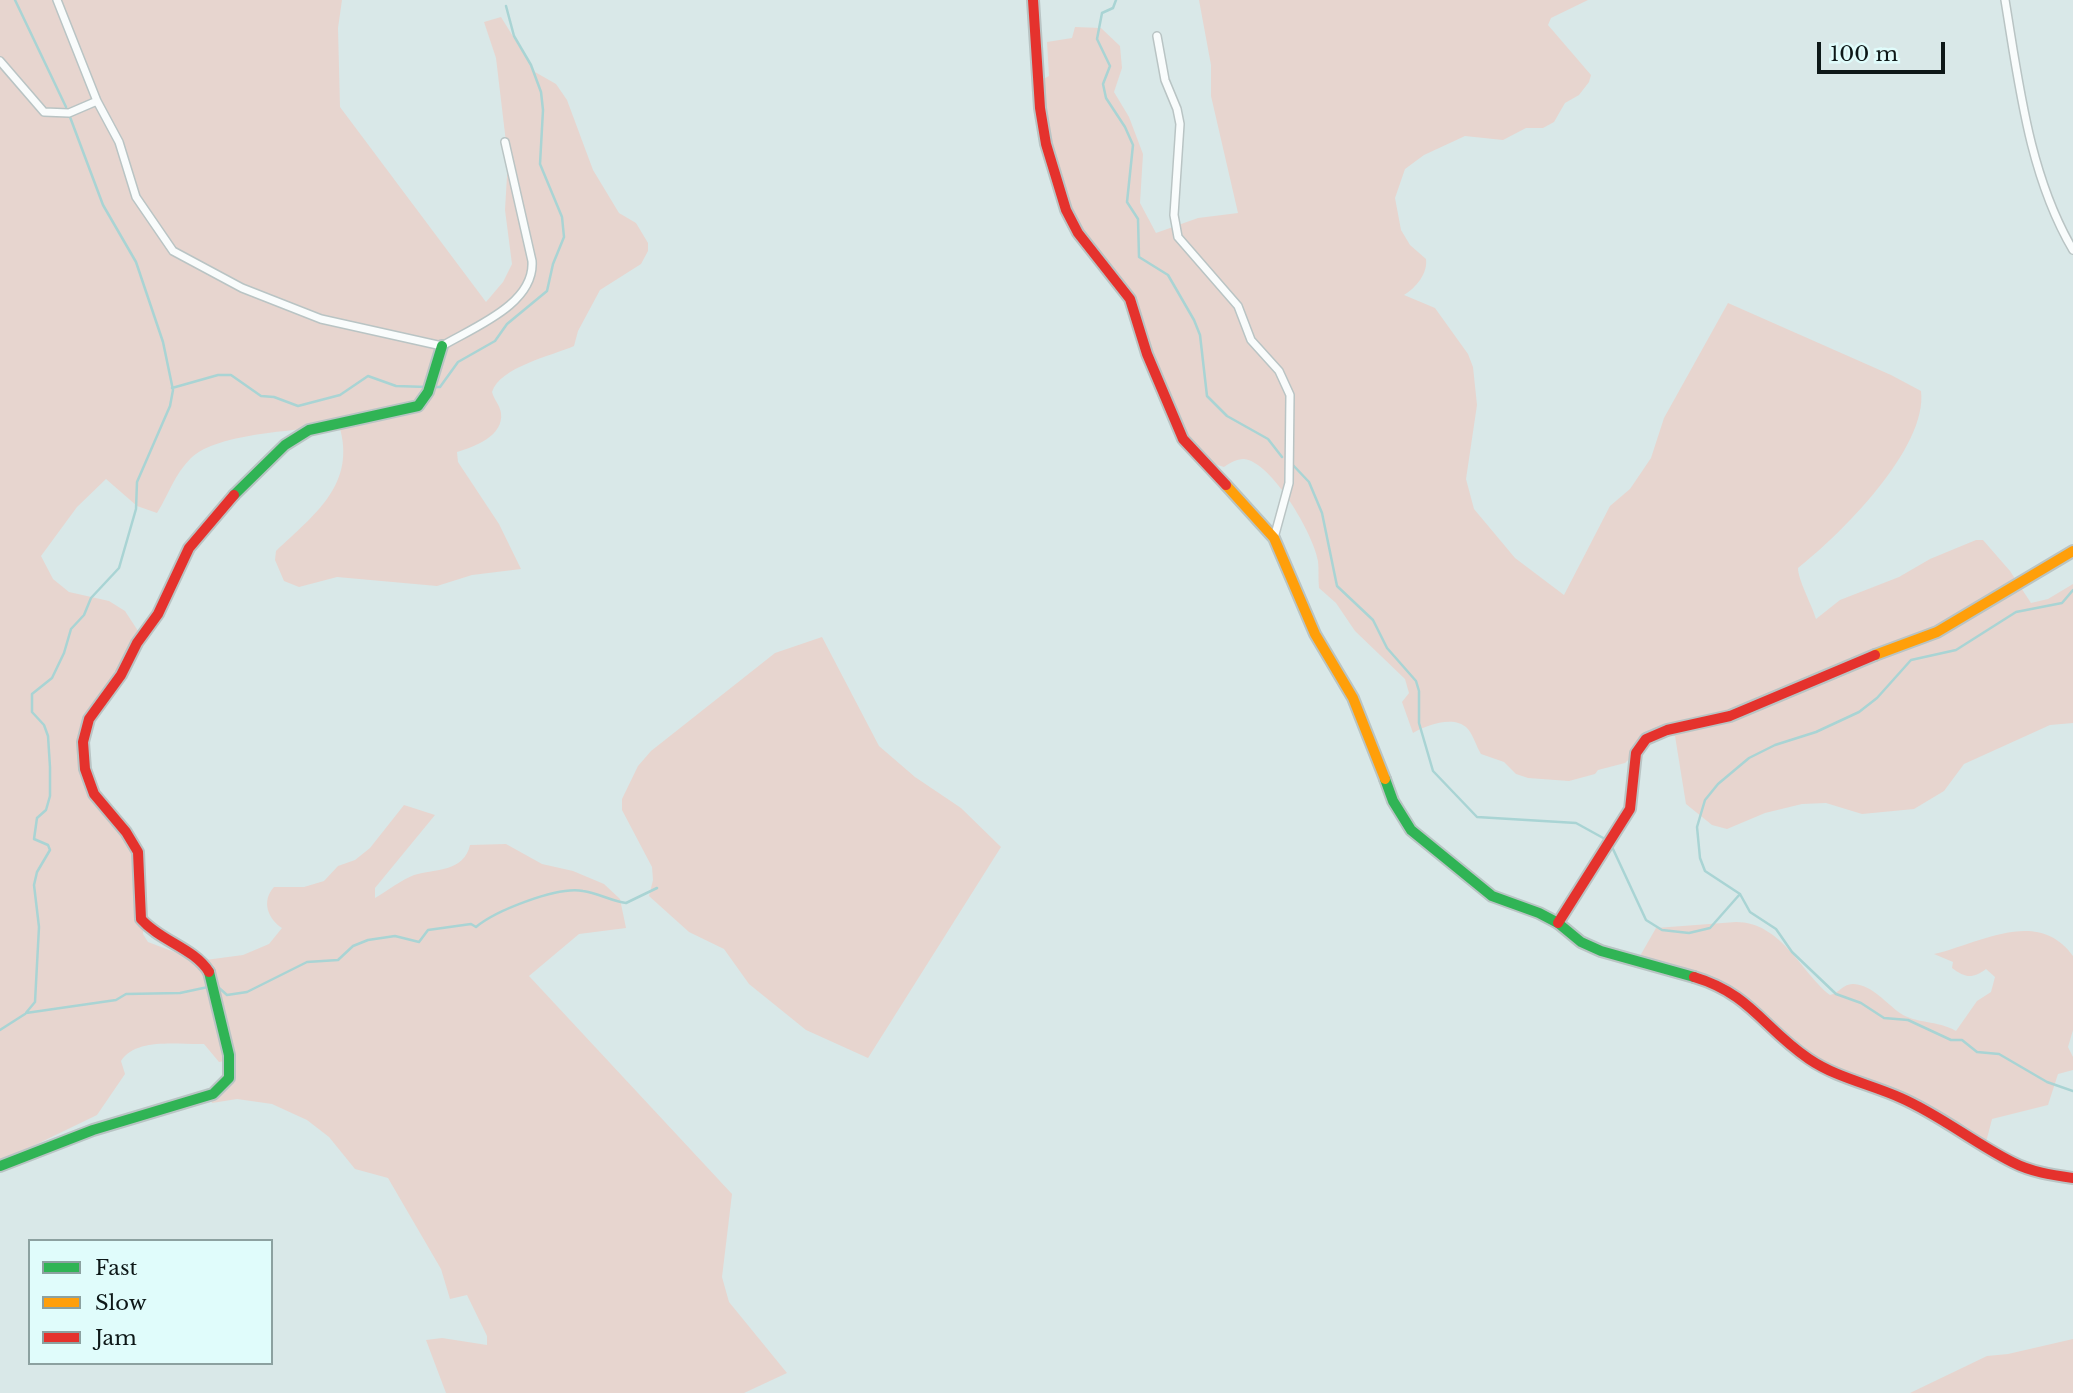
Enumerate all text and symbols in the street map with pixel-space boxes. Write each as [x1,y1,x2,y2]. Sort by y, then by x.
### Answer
scale bar [1821,28,1949,72]
text: 100 m [1830,41,1898,67]
legend [28,1239,273,1365]
text: Fast [95,1255,137,1281]
text: Slow [95,1290,147,1316]
text: Jam [95,1325,137,1351]

